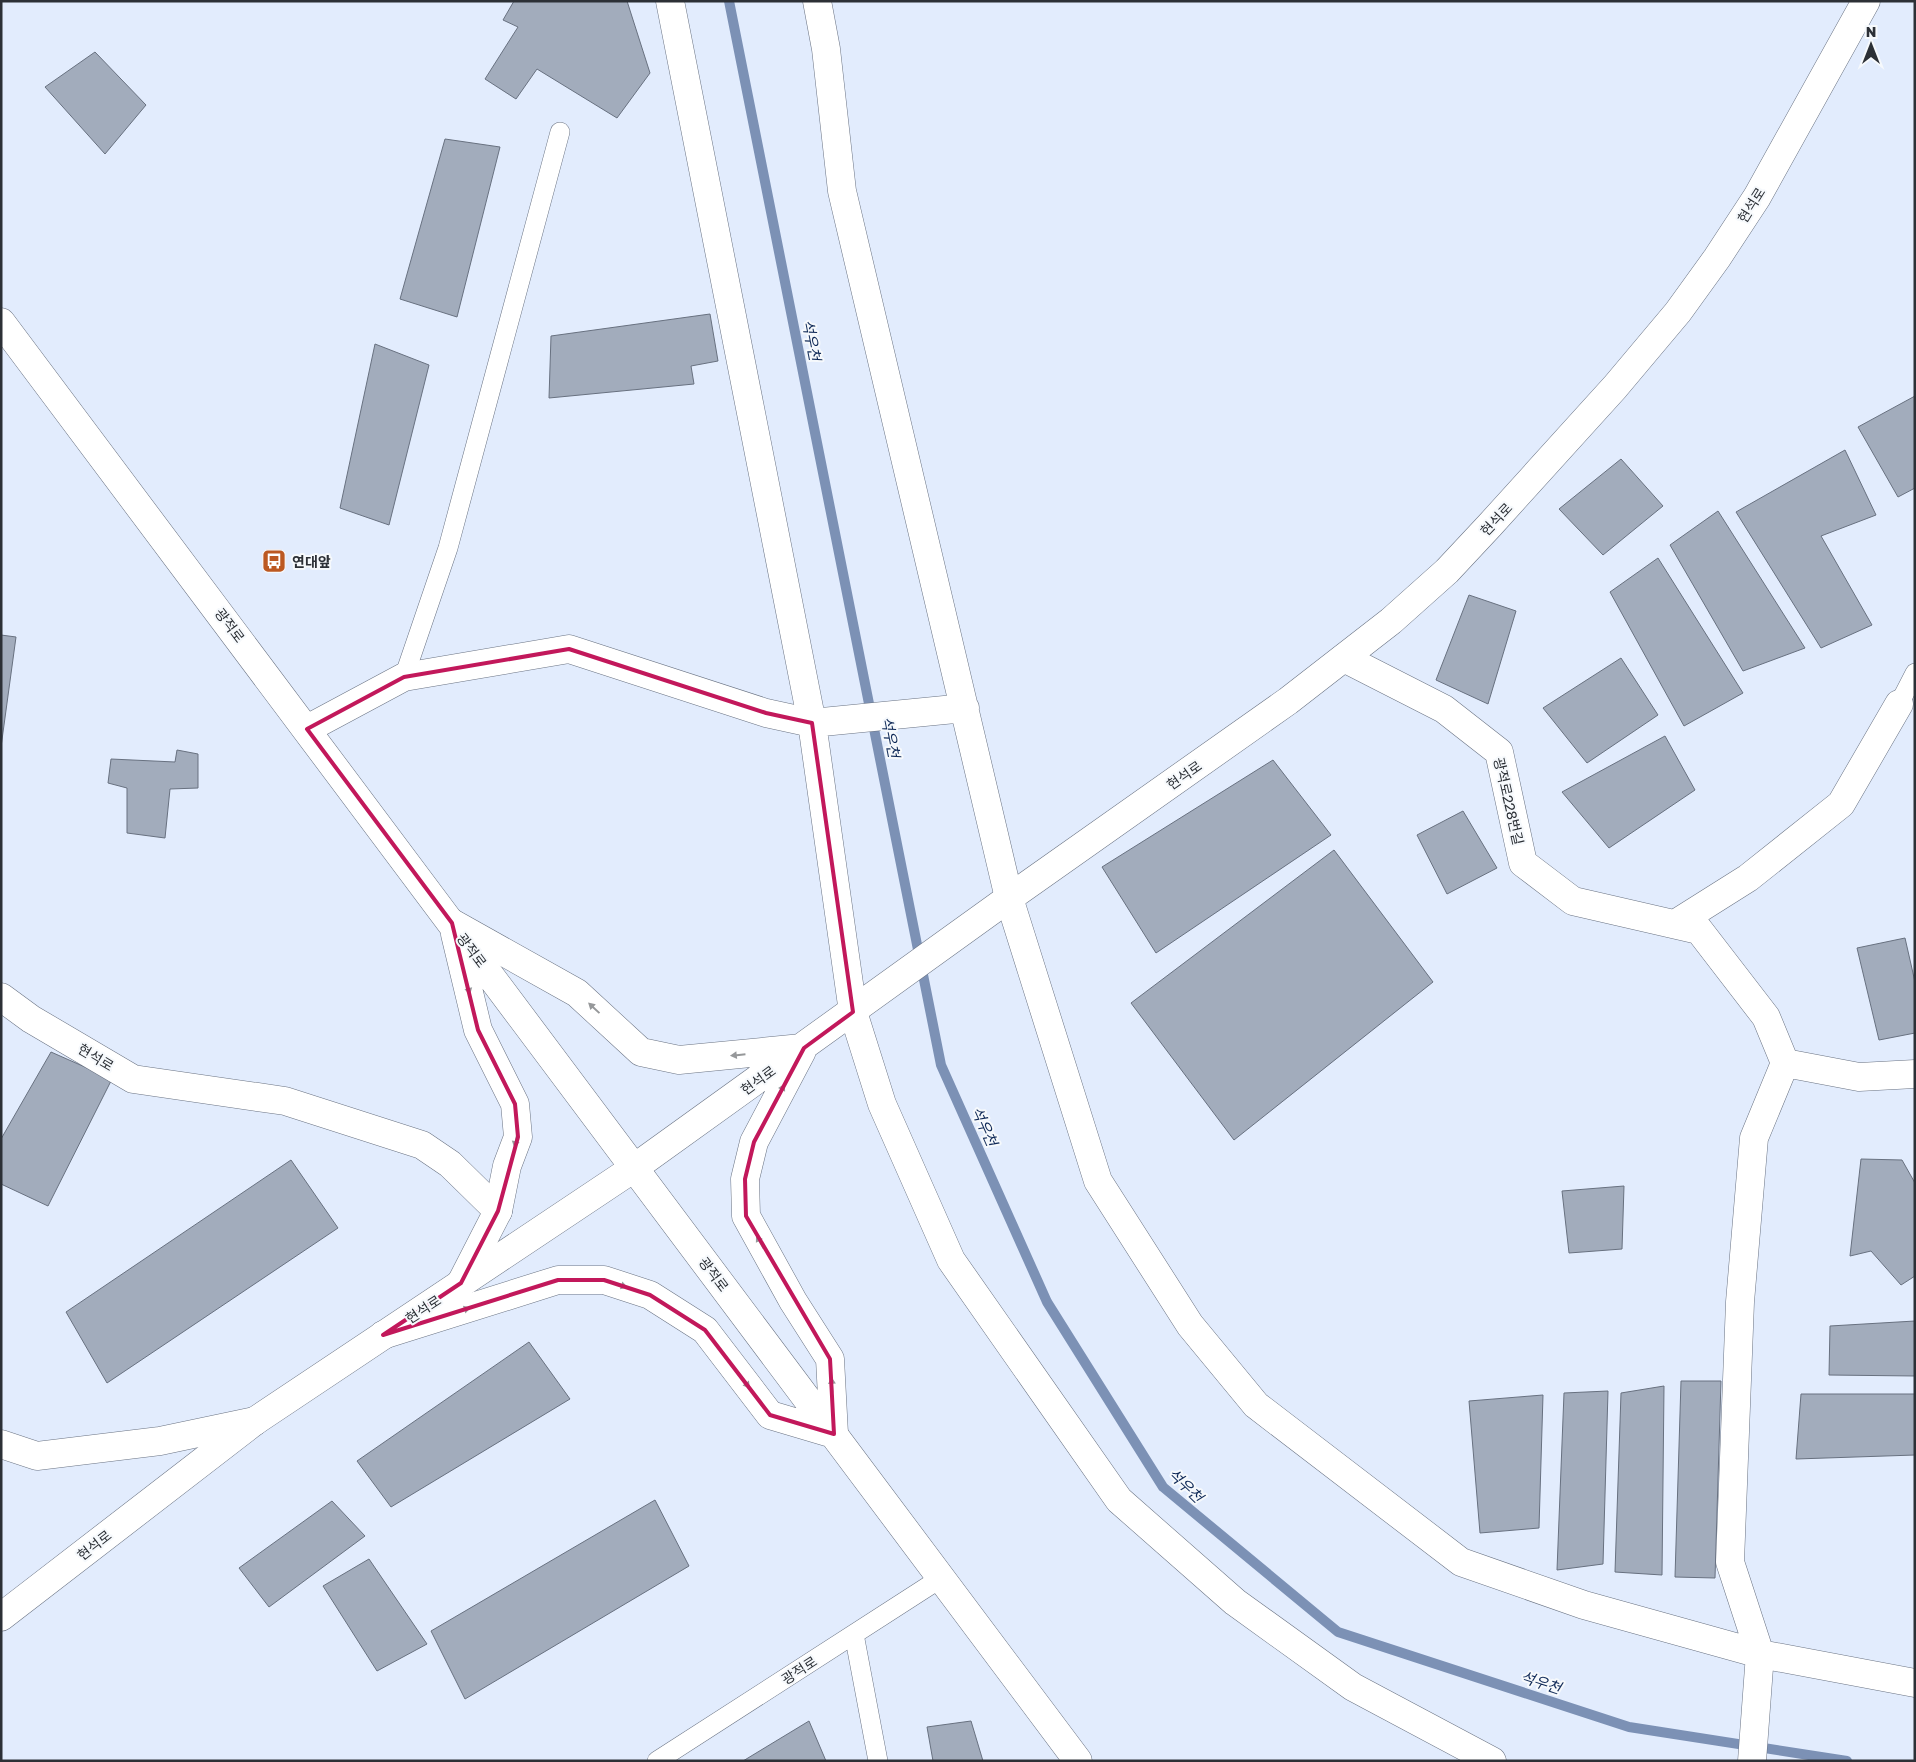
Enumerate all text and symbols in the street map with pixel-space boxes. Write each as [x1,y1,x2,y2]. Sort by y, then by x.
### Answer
north arrow [1846,20,1896,70]
text: N [1866,23,1876,40]
street label: 현석로 [1734,184,1769,226]
water label: 석우천 [799,318,825,364]
street label: 현석로 [1477,499,1515,539]
bus stop icon: 연대앞 [261,548,287,574]
place label: 연대앞 [292,553,331,570]
street label: 광적로 [212,604,248,646]
water label: 석우천 [878,715,904,761]
street label: 광적로228번길 [1491,756,1527,846]
street label: 현석로 [1163,757,1205,793]
street label: 광적로 [454,929,490,971]
one-way arrow [464,980,472,995]
one-way arrow [588,1002,600,1014]
street label: 현석로 [75,1040,117,1074]
one-way arrow [729,1051,745,1059]
street label: 현석로 [737,1062,779,1098]
one-way arrow [777,1084,785,1098]
water label: 석우천 [968,1103,1003,1151]
one-way arrow [511,1132,519,1148]
one-way arrow [756,1235,764,1249]
street label: 광적로 [696,1253,732,1295]
one-way arrow [612,1282,627,1289]
street label: 현석로 [402,1291,444,1327]
one-way arrow [455,1306,470,1313]
one-way arrow [740,1375,750,1389]
one-way arrow [827,1377,835,1393]
water label: 석우천 [1165,1464,1209,1507]
street label: 현석로 [74,1526,115,1564]
street label: 광적로 [778,1652,820,1688]
water label: 석우천 [1519,1667,1566,1698]

